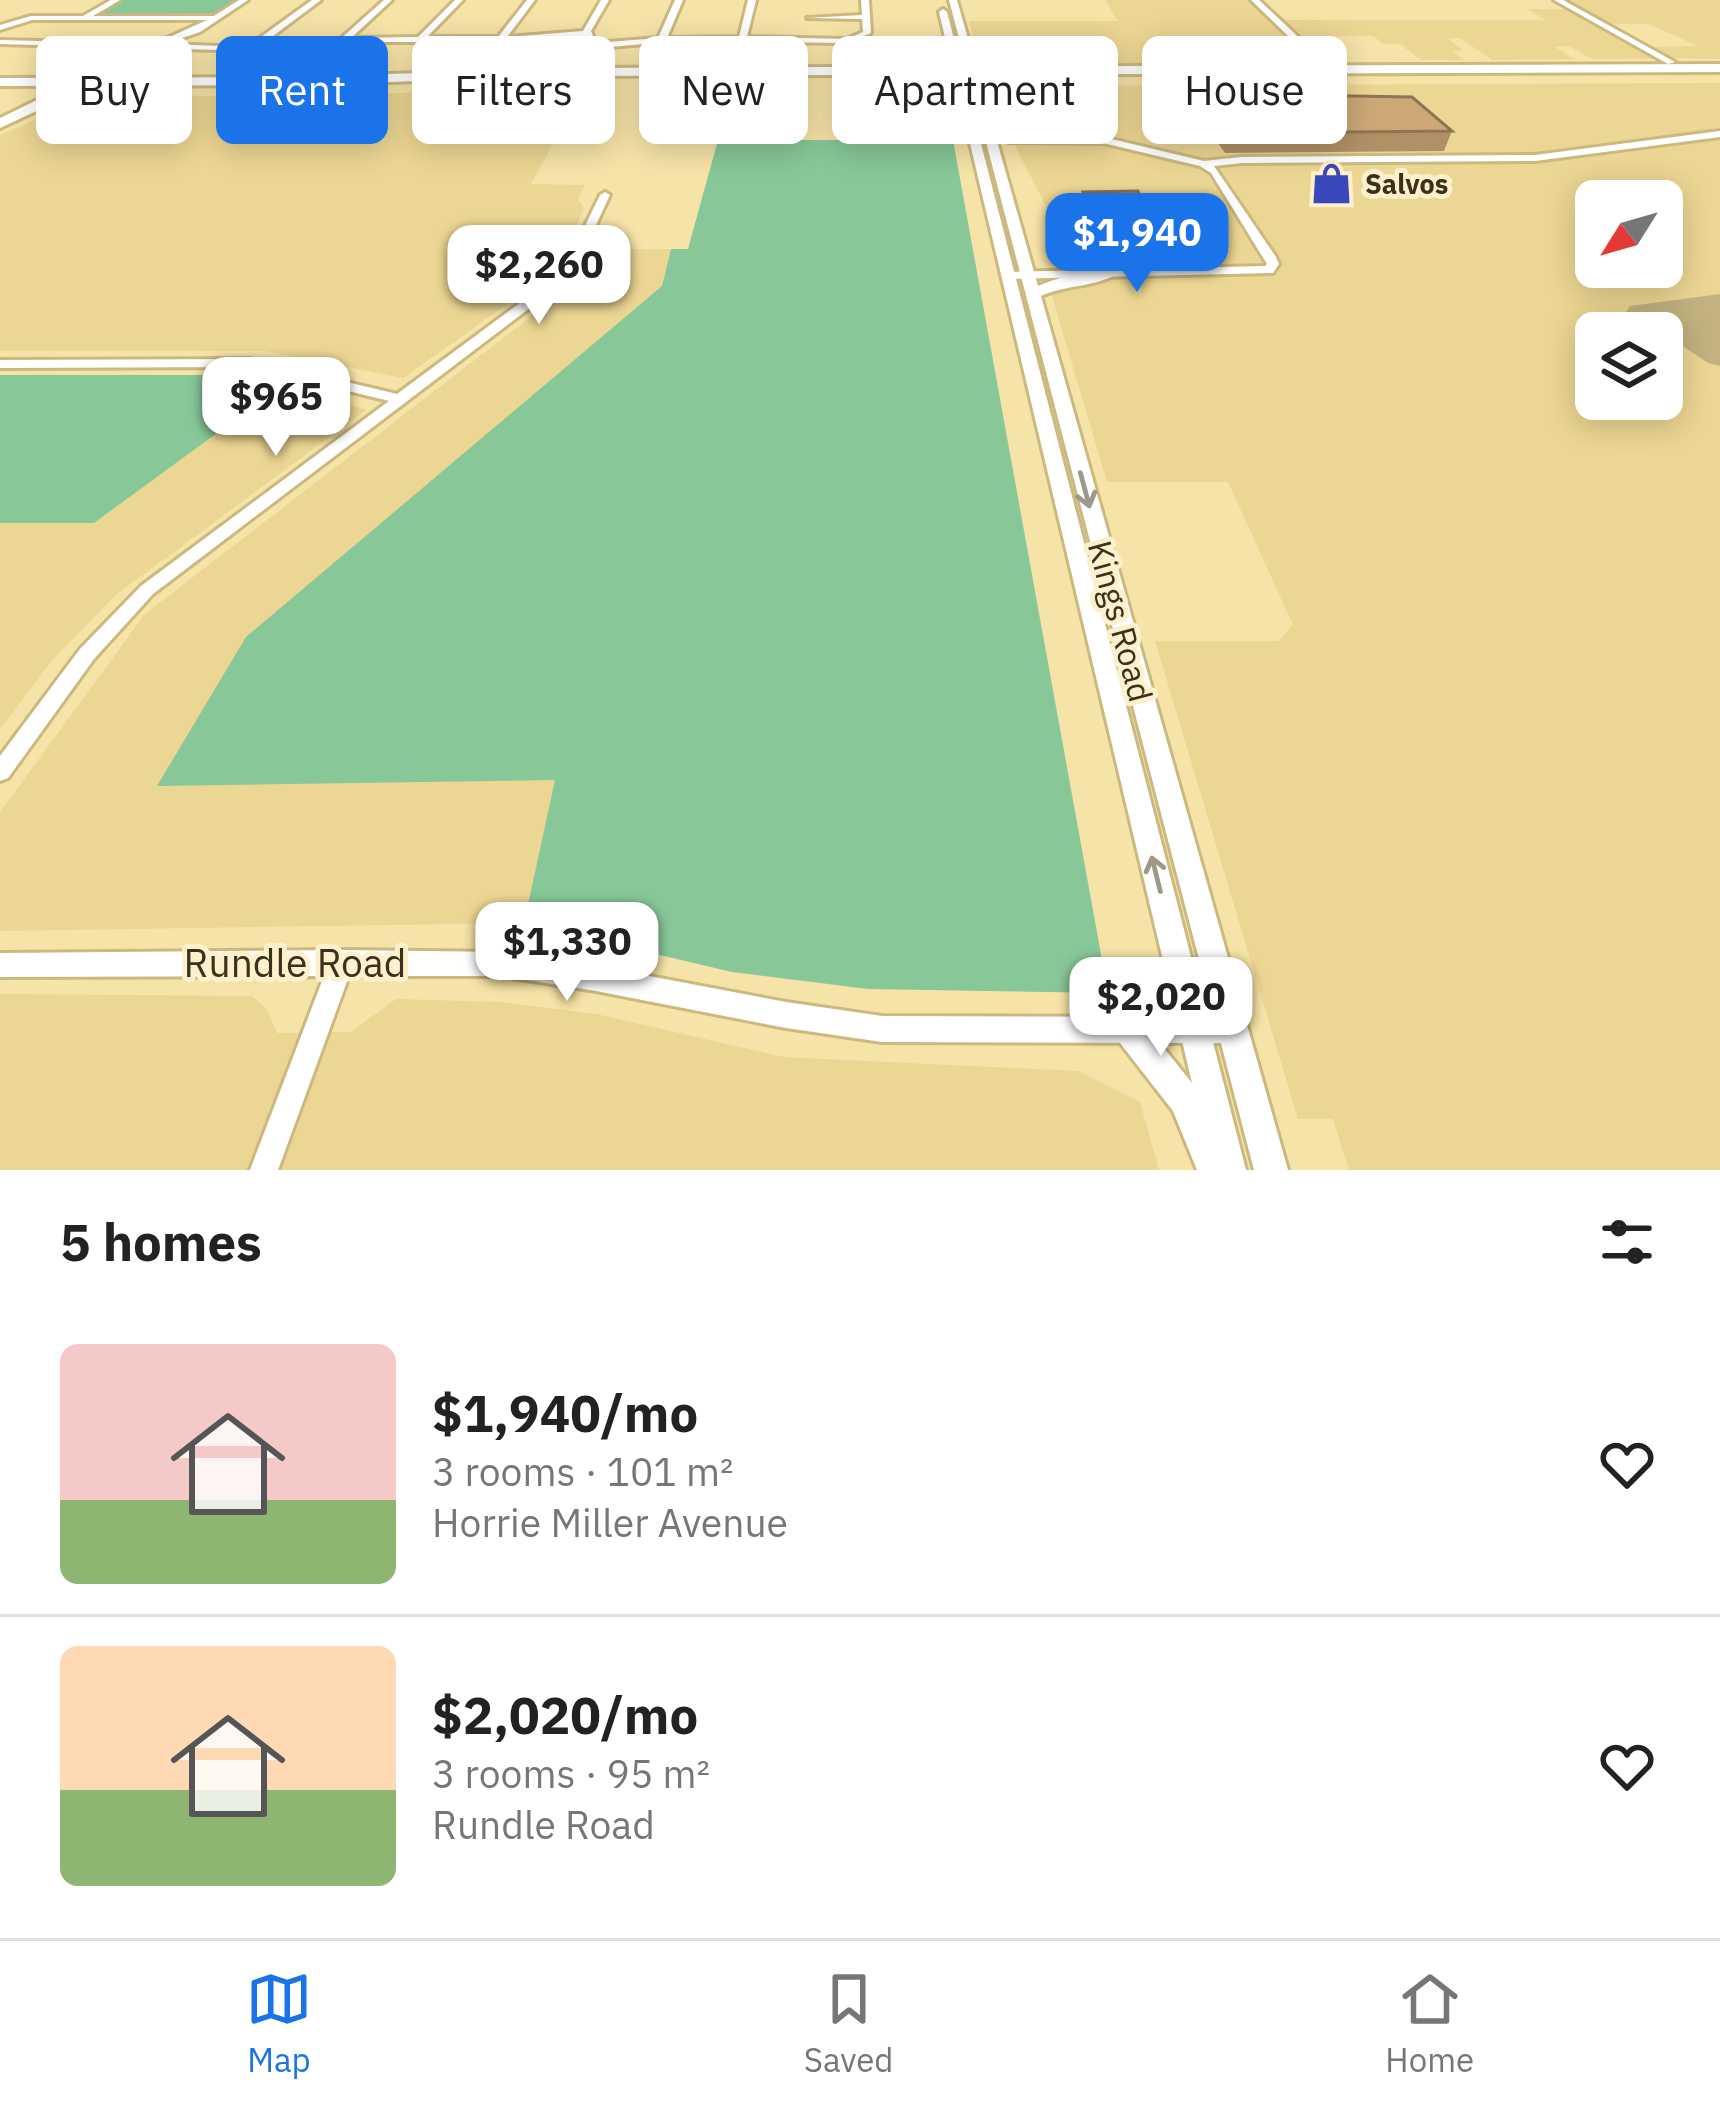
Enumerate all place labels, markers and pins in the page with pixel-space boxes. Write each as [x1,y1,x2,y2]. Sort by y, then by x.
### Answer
shop icon: Salvos [1308,160,1354,206]
place label: Salvos [1365,166,1448,201]
pin: $1,940 [1039,193,1235,295]
pin: $2,260 [441,225,637,327]
pin: $965 [205,357,347,459]
pin: $1,330 [469,902,665,1004]
pin: $2,020 [1063,957,1259,1059]

